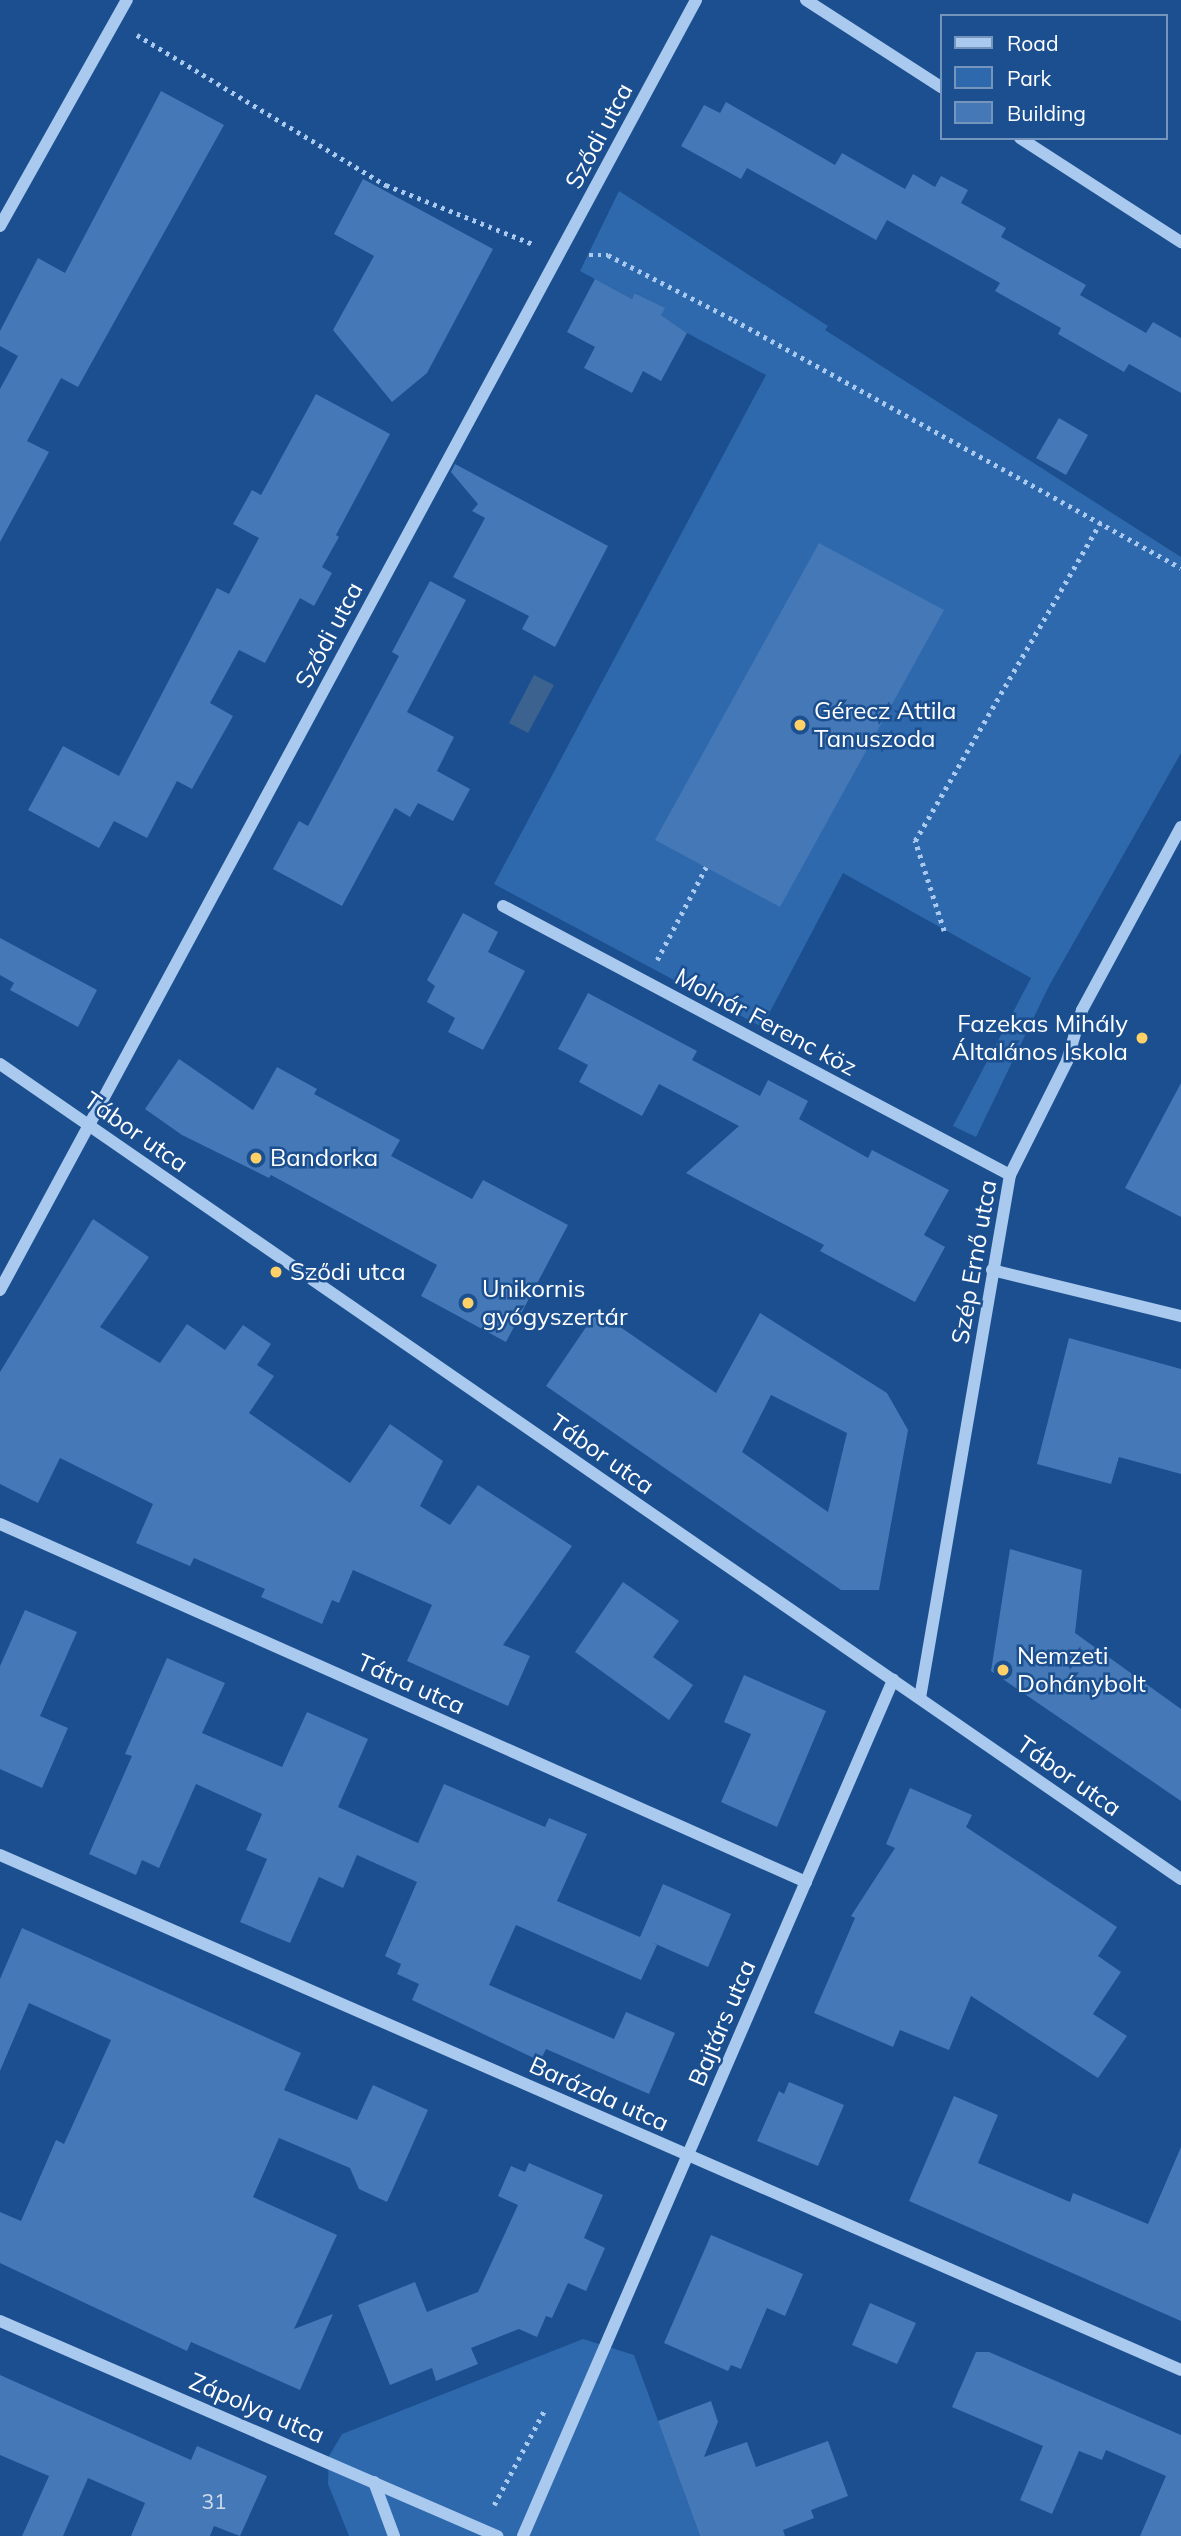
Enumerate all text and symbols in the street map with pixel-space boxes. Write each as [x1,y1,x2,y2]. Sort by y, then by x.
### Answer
legend [940,14,1167,140]
text: Road [1007,30,1058,56]
text: Park [1007,65,1051,91]
street label: Sződi utca [559,78,639,194]
text: Building [1007,100,1086,126]
street label: Sződi utca [289,577,369,693]
place label: Gérecz Attila Tanuszoda [814,697,956,753]
marker: Gérecz Attila Tanuszoda [792,717,808,733]
street label: Molnár Ferenc köz [670,962,862,1082]
place label: Fazekas Mihály Általános Iskola [952,1010,1128,1066]
marker: Fazekas Mihály Általános Iskola [1134,1030,1150,1046]
street label: Tábor utca [78,1086,194,1178]
place label: Bandorka [270,1144,378,1172]
marker: Bandorka [248,1150,264,1166]
street label: Szép Ernő utca [945,1178,1003,1346]
place label: Sződi utca [290,1258,406,1286]
marker: Sződi utca [268,1264,284,1280]
place label: Unikornis gyógyszertár [482,1275,628,1331]
marker: Unikornis gyógyszertár [460,1295,476,1311]
street label: Tábor utca [544,1408,660,1500]
place label: Nemzeti Dohánybolt [1017,1642,1146,1698]
street label: Tátra utca [353,1647,469,1721]
marker: Nemzeti Dohánybolt [995,1662,1011,1678]
street label: Tábor utca [1011,1730,1127,1822]
street label: Bajtárs utca [683,1956,761,2090]
street label: Barázda utca [525,2050,673,2138]
street label: Zápolya utca [185,2367,329,2449]
house number: 31 [201,2488,227,2514]

